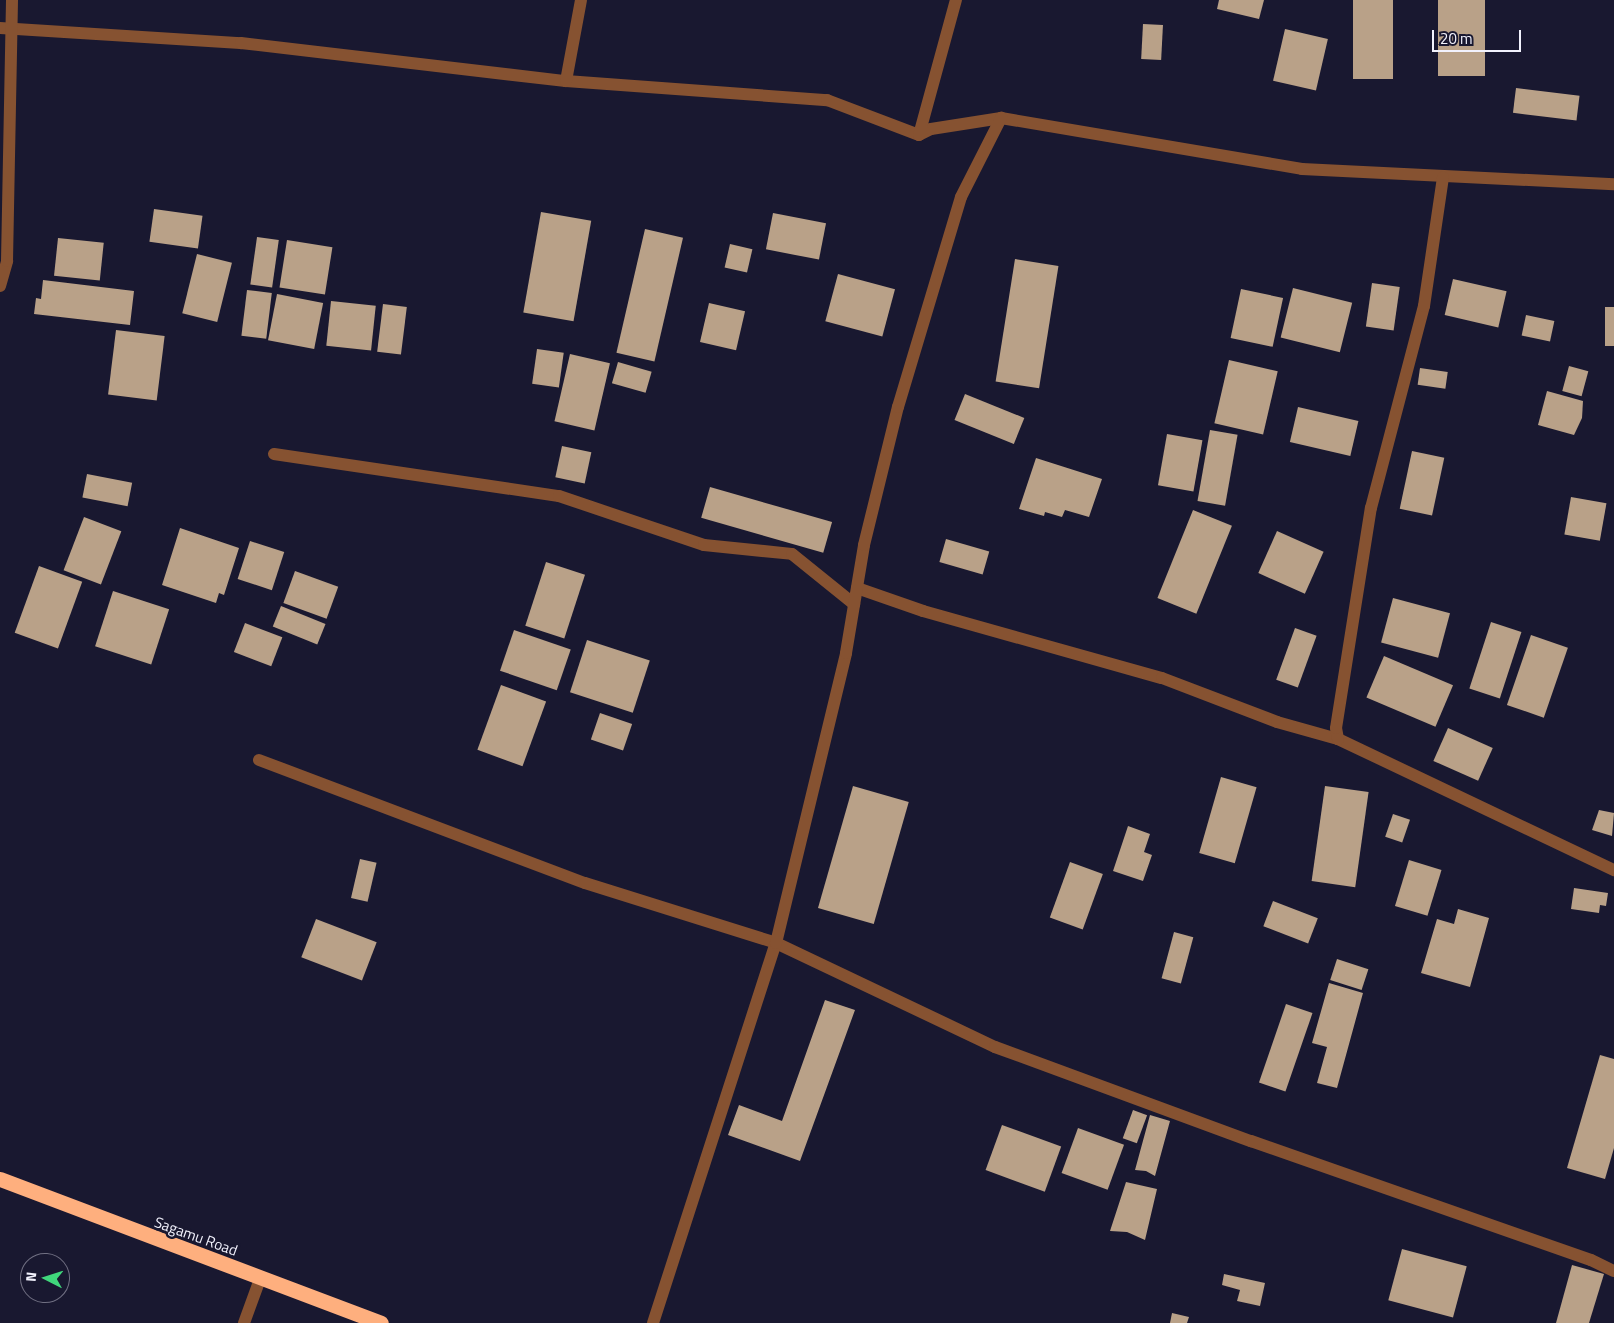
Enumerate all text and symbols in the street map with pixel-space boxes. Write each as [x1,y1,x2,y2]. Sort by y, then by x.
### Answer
scale bar [1434,20,1523,52]
text: 20 m [1440,27,1473,50]
street label: Sagamu Road [152,1213,240,1259]
north arrow [20,1253,70,1303]
text: N [20,1271,41,1282]

